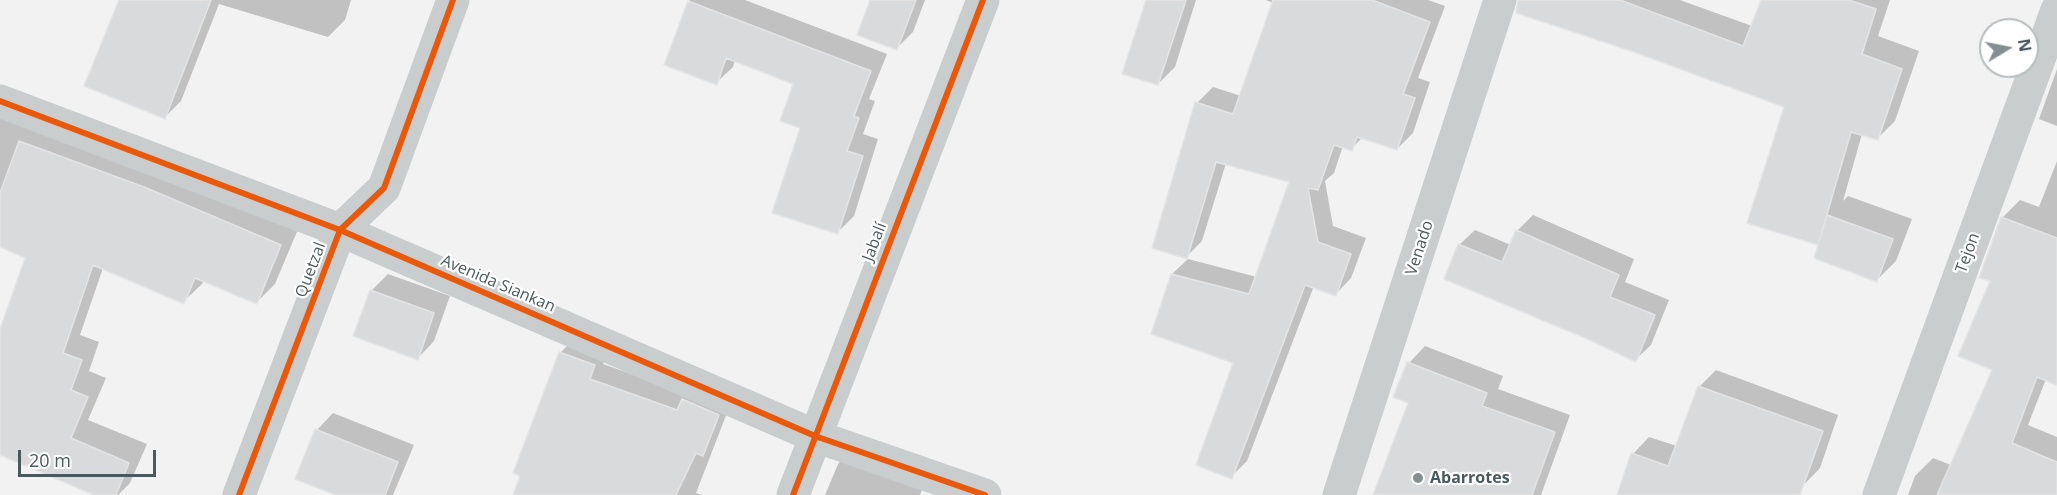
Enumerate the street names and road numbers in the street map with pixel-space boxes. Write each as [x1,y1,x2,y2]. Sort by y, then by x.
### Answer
street label: Venado [1402,218,1438,278]
street label: Jabalí [859,220,891,264]
street label: Tejon [1952,230,1984,276]
street label: Quetzal [292,240,330,300]
street label: Avenida Siankan [438,251,558,317]

